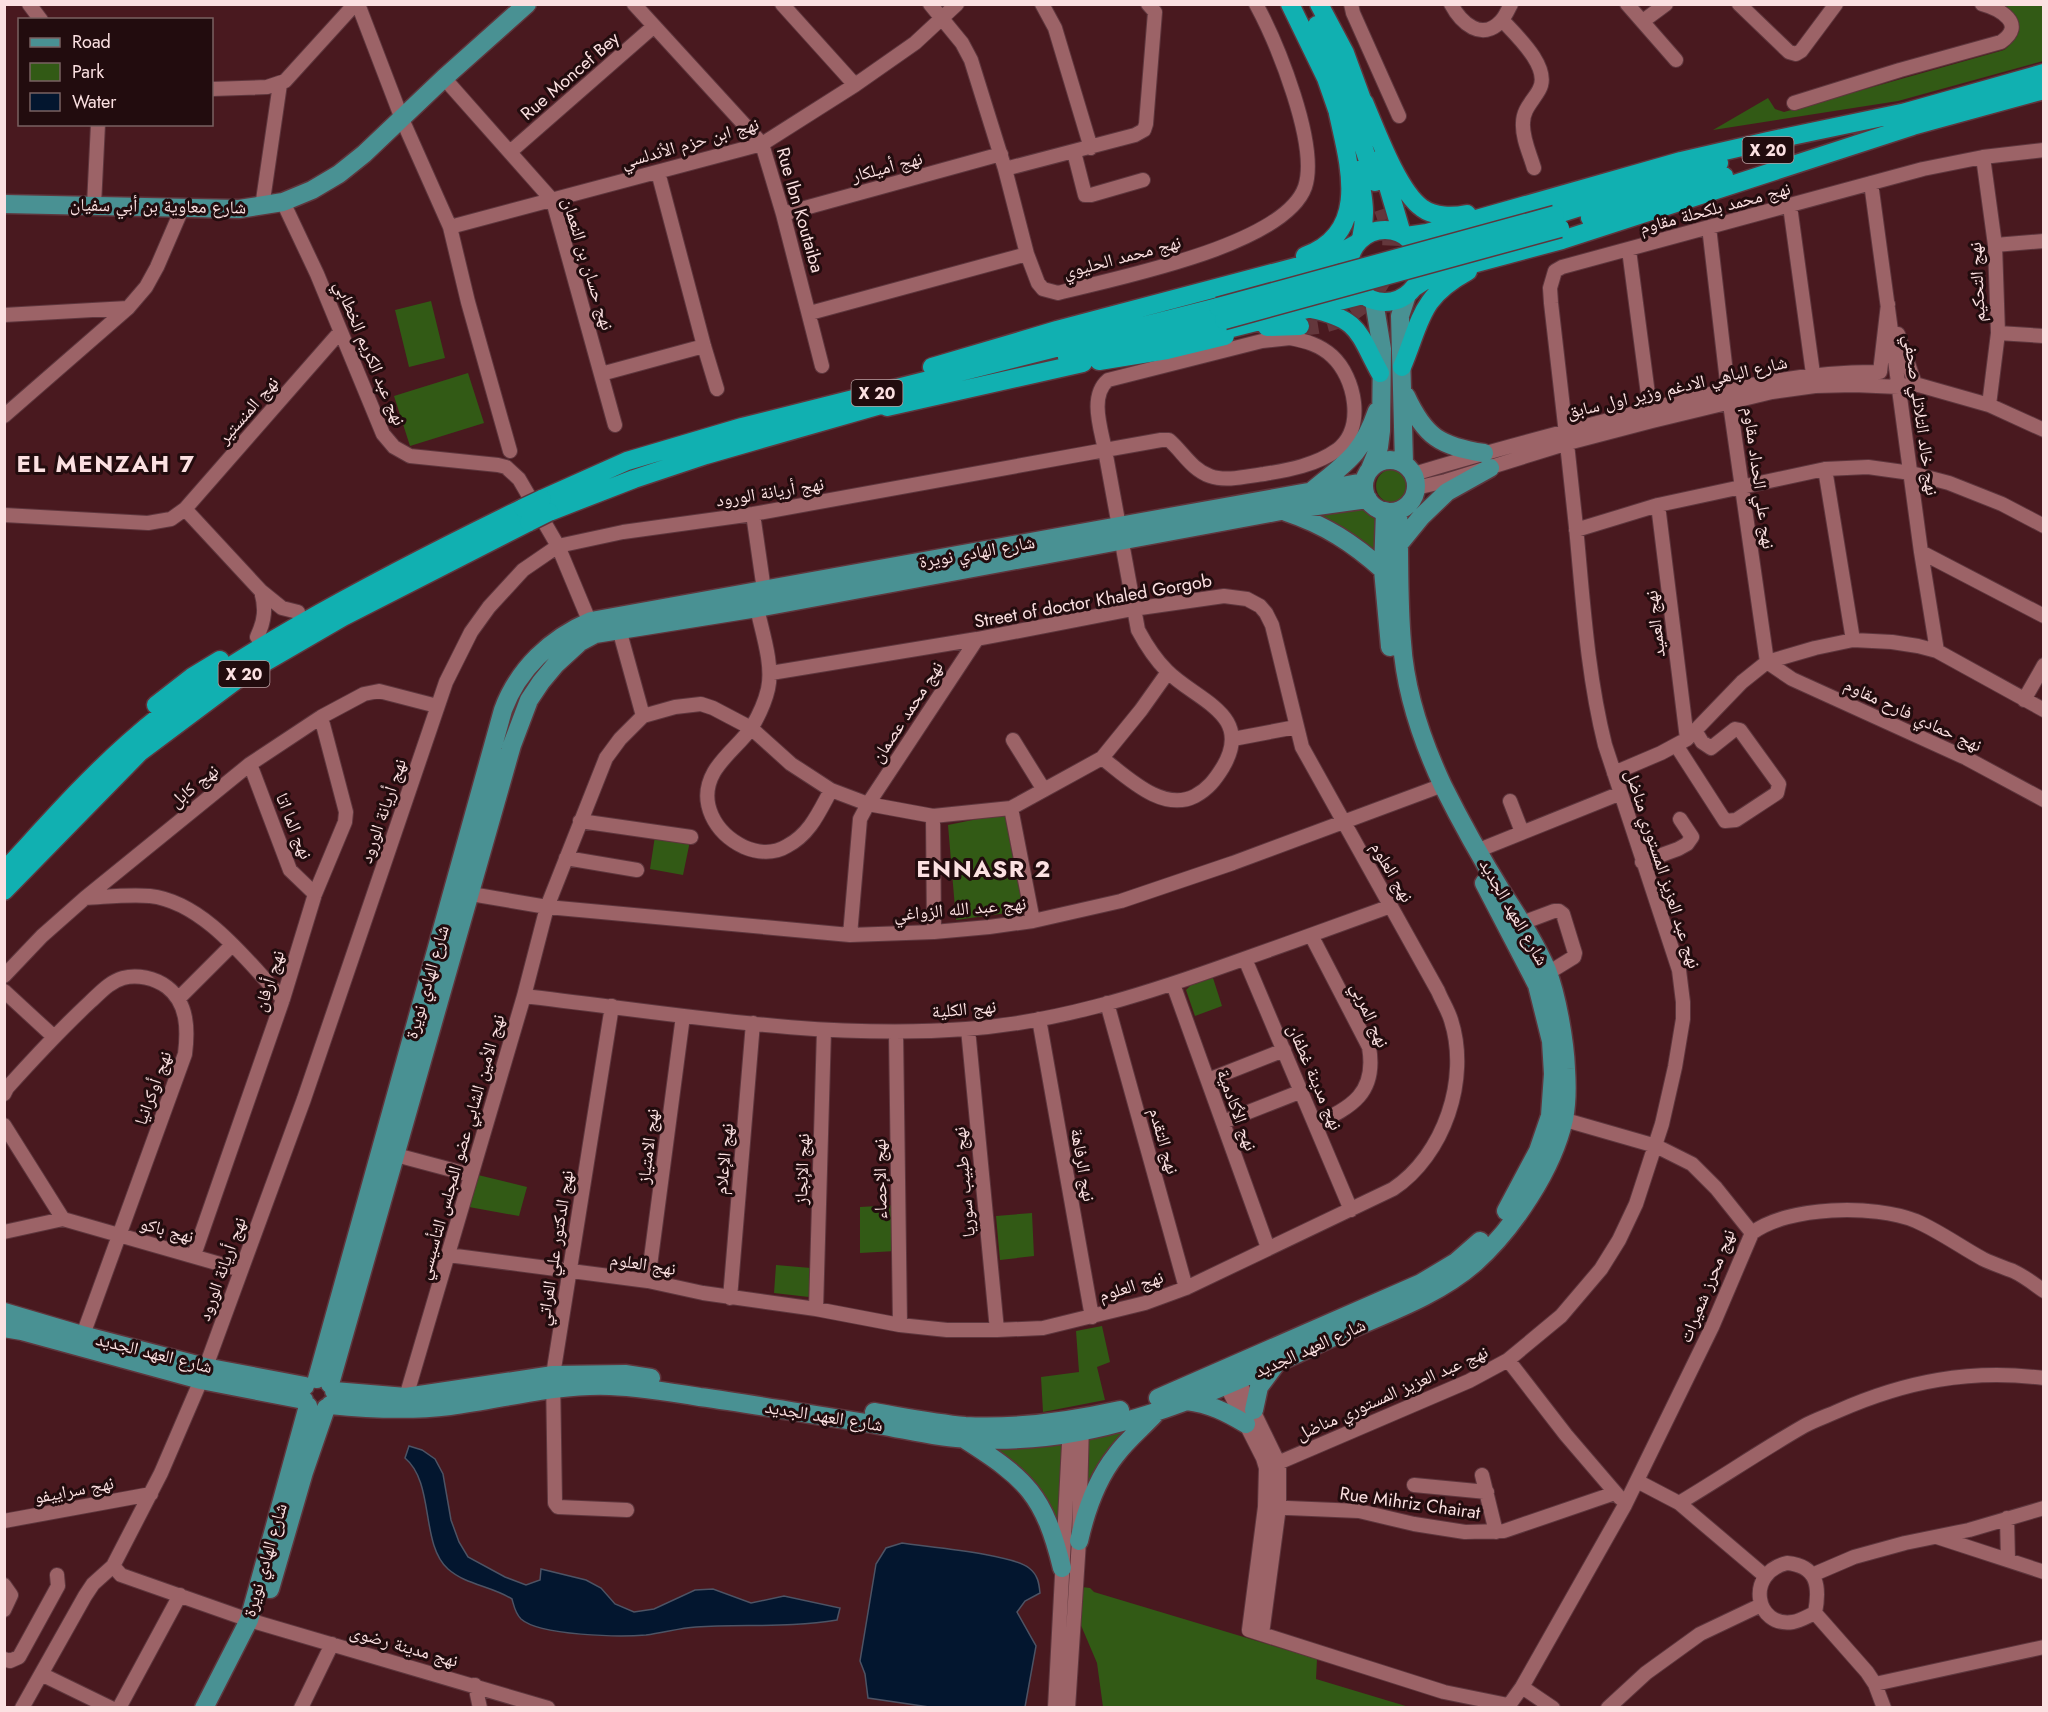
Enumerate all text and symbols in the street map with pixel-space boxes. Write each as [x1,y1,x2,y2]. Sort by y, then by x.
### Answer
legend [18,18,213,126]
street label: Rue Moncef Bey [515,26,625,126]
text: Road [72,29,111,55]
text: Park [72,59,104,85]
text: Water [72,89,117,115]
street label: نهج ابن حزم الأندلسي [618,111,763,177]
road number: X 20 [1742,137,1794,163]
street label: Rue Ibn Koutaiba [770,144,830,276]
street label: نهج أميلكار [848,145,925,189]
street label: نهج محمد بلكحلة مقاوم [1637,175,1793,241]
street label: شارع معاوية بن أبي سفيان [70,191,246,222]
street label: نهج حسان بن النعمان [555,195,621,333]
street label: نهج محمد الحليوي [1060,229,1184,287]
street label: نهج التحكيم [1962,241,1992,323]
street label: نهج عبد الكريم الخطابي [326,276,412,430]
street label: نهج خالد التلاتلي صحفي [1895,333,1945,497]
street label: شارع الباهي الادغم وزير اول سابق [1564,349,1790,427]
street label: نهج المنستير [211,370,285,450]
road number: X 20 [852,380,902,406]
street label: نهج علي الحداد مقاوم [1735,405,1782,551]
district label: EL MENZAH 7 [17,446,195,481]
street label: نهج أريانة الورود [714,471,826,513]
street label: شارع الهادي نويرة [917,529,1037,577]
street label: Street of doctor Khaled Gorgob [972,567,1214,635]
street label: نهج العميد [1638,589,1672,659]
street label: نهج محمد عصمان [864,656,950,768]
road number: X 20 [218,661,270,687]
street label: نهج حمادي فارح مقاوم [1839,672,1986,760]
street label: نهج أريانة الورود [353,755,413,867]
street label: نهج كابل [164,758,224,814]
street label: نهج عبد العزيز المستوري مناضل [1617,766,1707,972]
street label: نهج الما اتا [269,789,319,863]
street label: نهج العلوم [1364,837,1420,907]
district label: ENNASR 2 [916,851,1052,886]
street label: شارع العهد الجديد [1473,854,1555,970]
street label: نهج عبد الله الزواغي [893,890,1028,929]
street label: شارع الهادي نويرة [398,922,457,1042]
street label: نهج أرفان [247,947,291,1015]
street label: نهج المربي [1343,978,1396,1053]
street label: نهج الكلية [931,993,997,1025]
street label: نهج الأمين الشابي عضو المجلس التأسيسي [411,1011,513,1283]
street label: نهج مدينة غطفان [1281,1020,1349,1134]
street label: نهج أوكرانيا [128,1047,178,1129]
street label: نهج الأكادمية [1210,1066,1264,1154]
street label: نهج التقدم [1142,1105,1186,1177]
street label: نهج الامتياز [630,1107,666,1186]
street label: نهج الإعلام [708,1122,740,1196]
street label: نهج طبيب سوريا [946,1126,982,1238]
street label: نهج الرفاهة [1064,1126,1102,1204]
street label: نهج الإنجاز [788,1133,816,1206]
street label: نهج الإحصاء [866,1138,894,1220]
street label: نهج الدكتور علي الفراتي [530,1168,582,1328]
street label: نهج باكو [137,1210,197,1250]
street label: نهج أريانة الورود [191,1213,253,1325]
street label: نهج محرز شعيرات [1672,1225,1742,1347]
street label: نهج العلوم [608,1246,678,1282]
street label: نهج العلوم [1095,1264,1167,1308]
street label: شارع العهد الجديد [1250,1312,1370,1384]
street label: شارع العهد الجديد [93,1326,215,1380]
street label: نهج عبد العزيز المستوري مناضل [1292,1339,1493,1449]
street label: شارع العهد الجديد [763,1394,885,1438]
street label: نهج سراييفو [32,1470,116,1510]
street label: Rue Mihriz Chairat [1338,1480,1483,1526]
street label: شارع الهادي نويرة [236,1500,295,1620]
street label: نهج مدينة رضوى [347,1618,461,1674]

